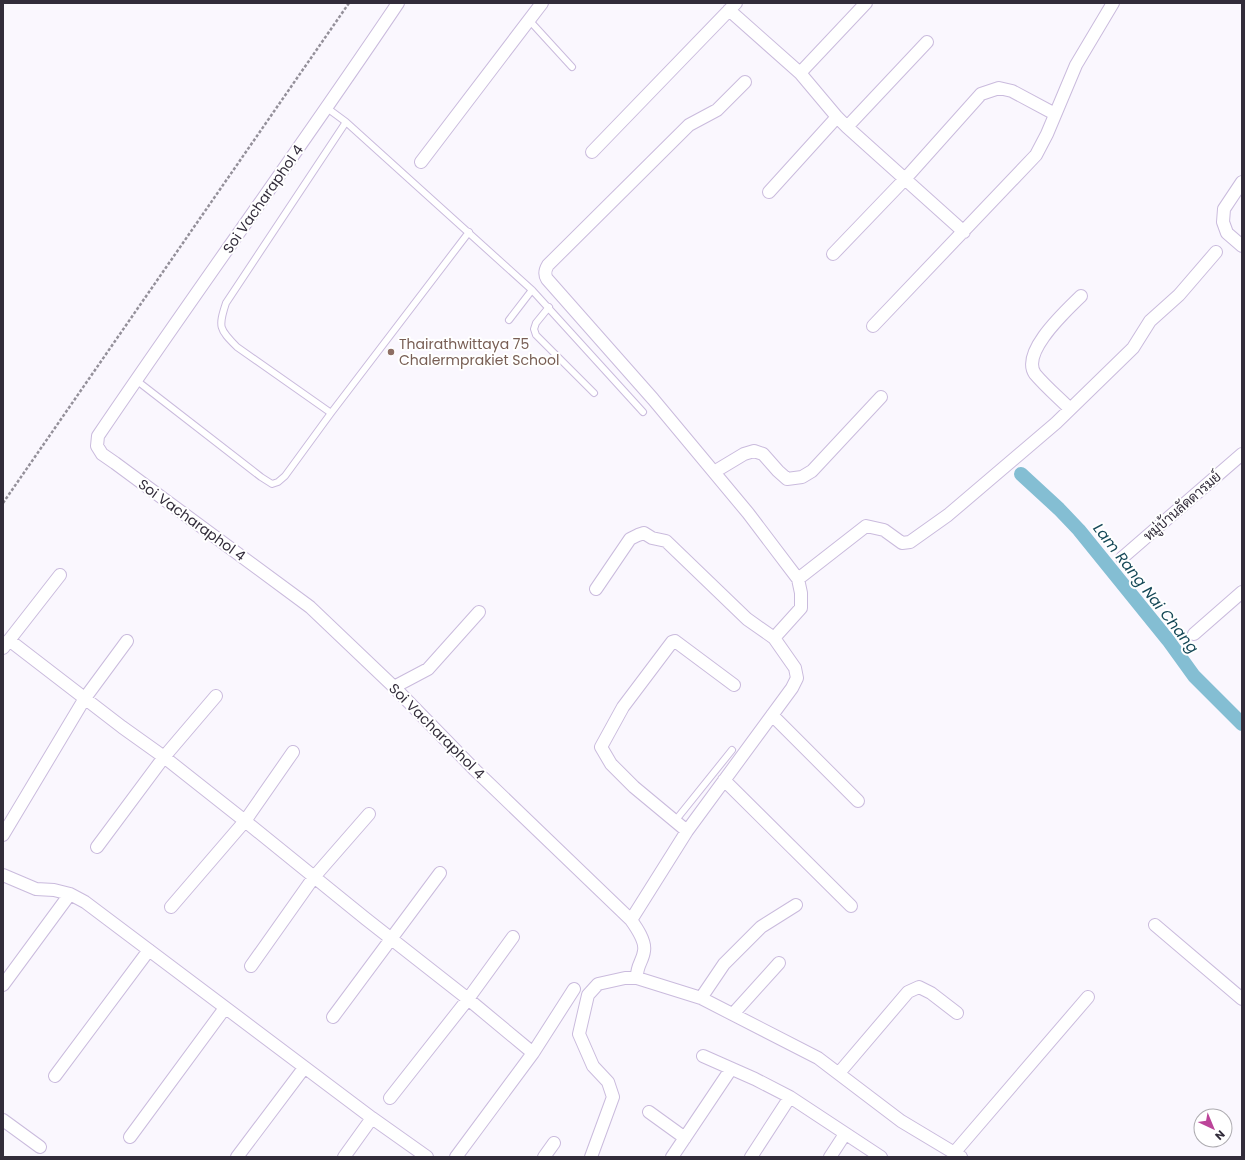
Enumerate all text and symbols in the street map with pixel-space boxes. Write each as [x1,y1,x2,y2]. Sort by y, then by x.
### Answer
street label: Soi Vacharaphol 4 [218,141,308,257]
place label: Thairathwittaya 75 Chalermprakiet School [399,334,559,370]
marker: Thairathwittaya 75 Chalermprakiet School [386,347,396,357]
street label: หมู่บ้านลัดดารมย์ [1139,467,1225,545]
street label: Soi Vacharaphol 4 [134,474,250,566]
water label: Lam Rang Nai Chang [1088,519,1204,657]
street label: Soi Vacharaphol 4 [385,679,490,784]
north arrow [1193,1108,1233,1148]
text: N [1211,1127,1228,1144]

